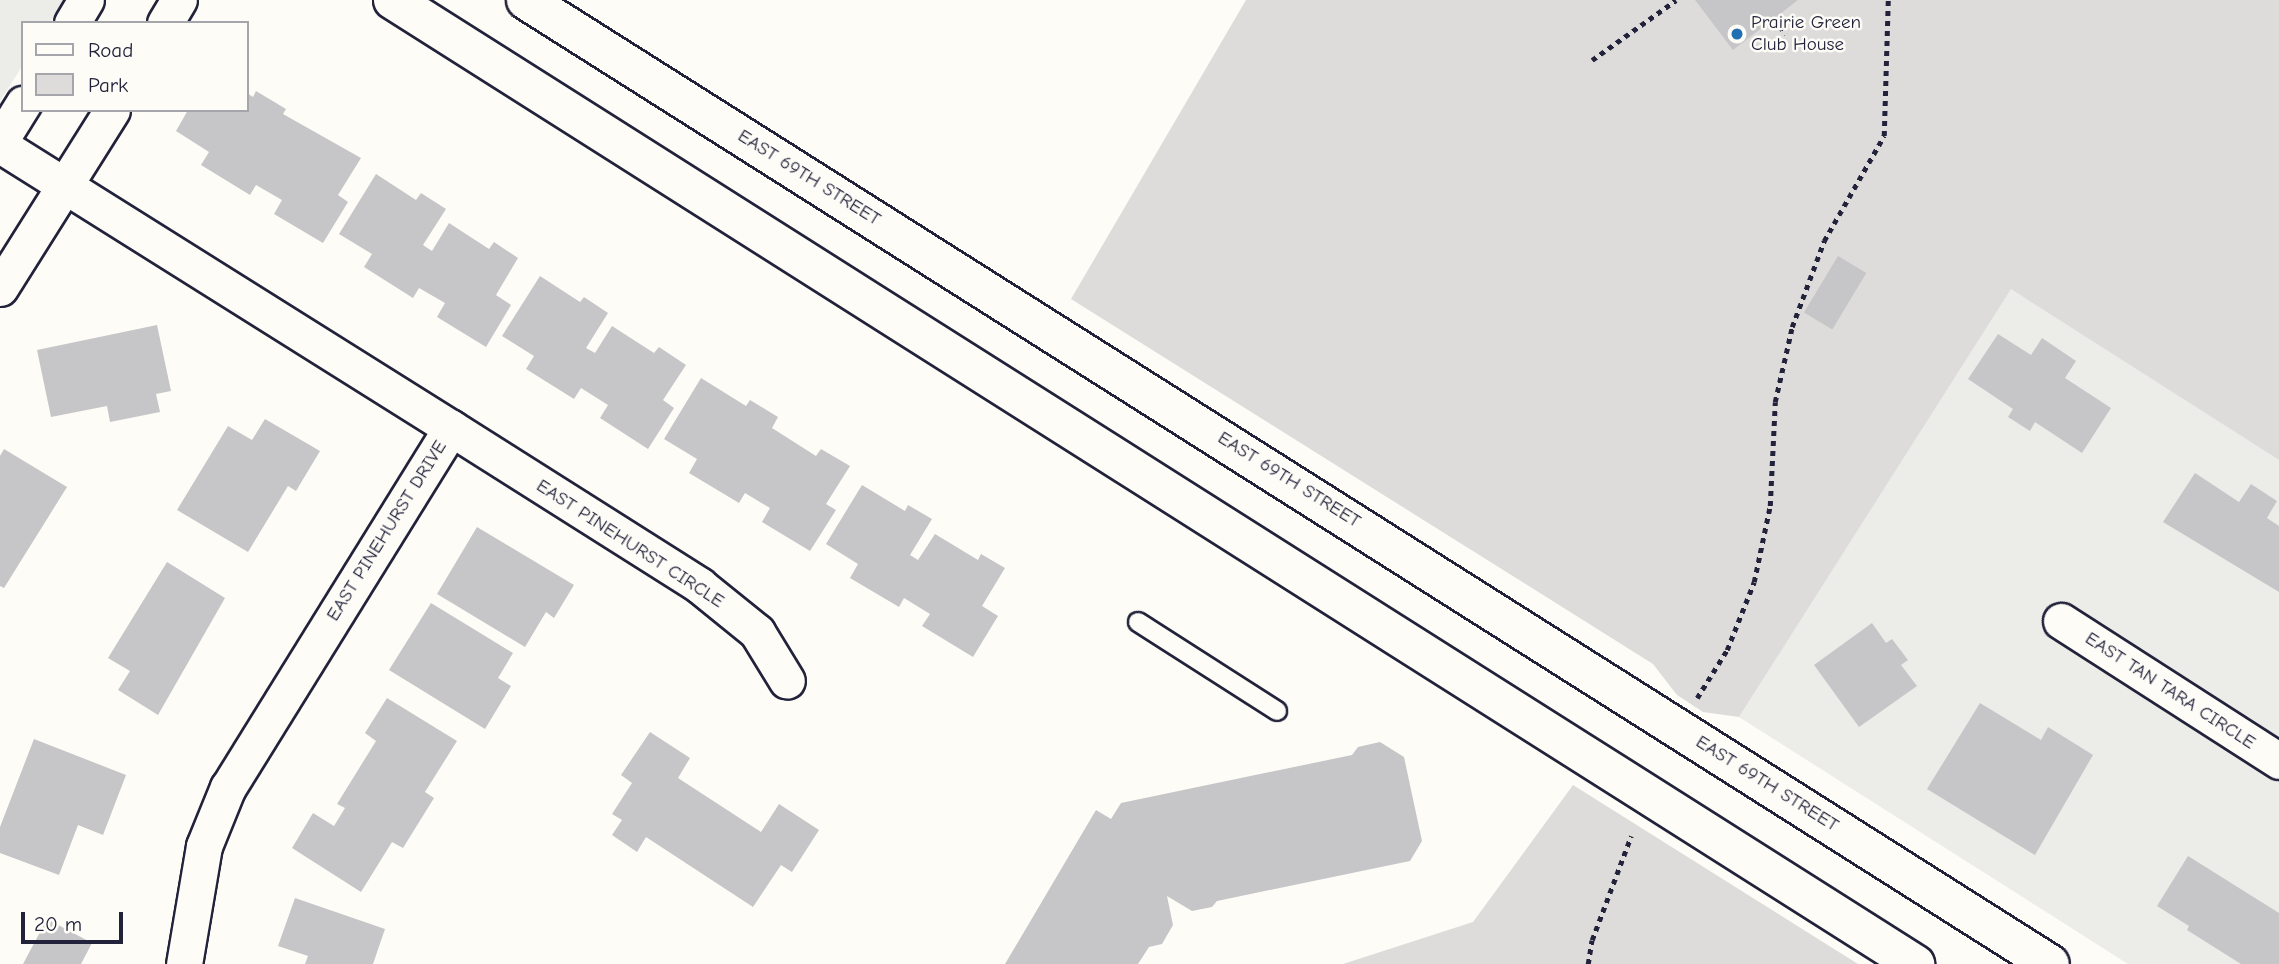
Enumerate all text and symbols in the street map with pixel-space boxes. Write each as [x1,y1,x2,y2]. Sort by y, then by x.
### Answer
place label: Prairie Green Club House [1751,12,1861,56]
legend [21,21,248,112]
marker: Prairie Green Club House [1729,26,1745,42]
text: Road [88,38,133,62]
text: Park [88,73,128,97]
street label: EAST 69TH STREET [733,125,885,231]
street label: EAST 69TH STREET [1213,427,1365,533]
street label: EAST PINEHURST DRIVE [322,437,452,625]
street label: EAST PINEHURST CIRCLE [532,475,728,613]
street label: EAST TAN TARA CIRCLE [2081,627,2259,755]
street label: EAST 69TH STREET [1691,731,1843,837]
scale bar [24,898,126,942]
text: 20 m [34,912,82,936]

